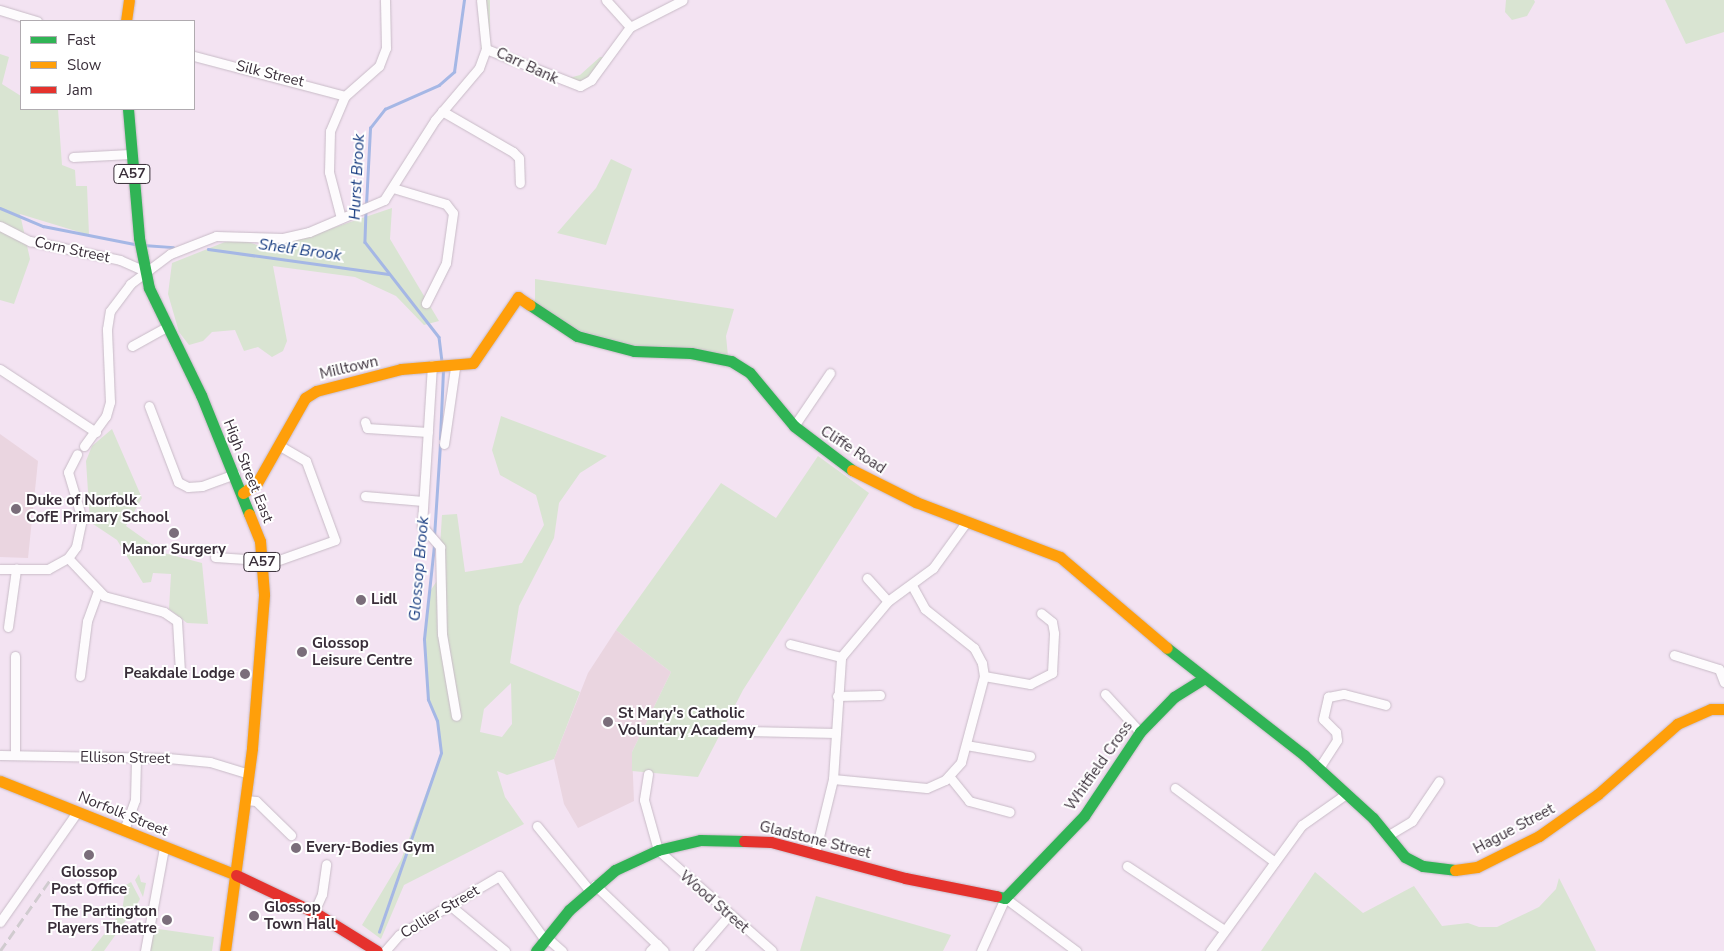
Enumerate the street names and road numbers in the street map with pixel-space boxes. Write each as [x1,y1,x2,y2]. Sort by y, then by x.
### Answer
street label: Carr Bank [493,44,561,88]
street label: Silk Street [234,57,306,91]
road number: A57 [113,162,151,185]
street label: Corn Street [33,233,111,267]
street label: Milltown [318,353,380,383]
street label: High Street East [219,417,277,525]
street label: Cliffe Road [817,422,889,478]
road number: A57 [243,550,281,574]
street label: Whitfield Cross [1061,718,1137,814]
street label: Ellison Street [80,748,170,768]
street label: Norfolk Street [76,788,170,840]
street label: Hague Street [1470,800,1558,858]
street label: Gladstone Street [758,817,872,863]
street label: Wood Street [676,867,752,937]
street label: Collier Street [397,882,483,942]

